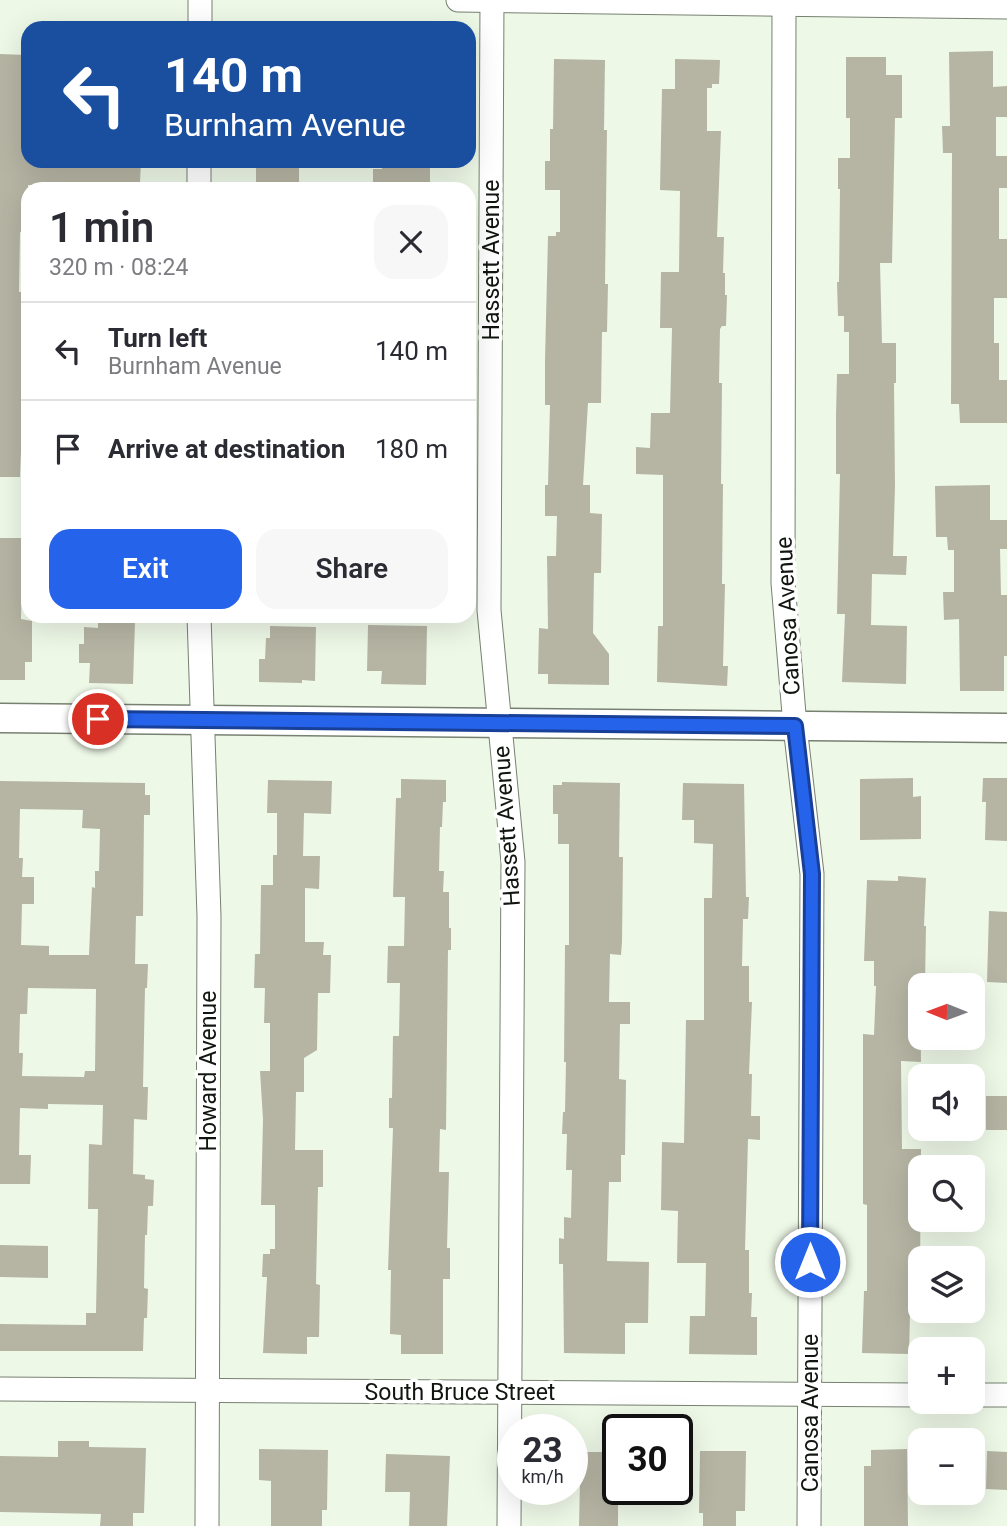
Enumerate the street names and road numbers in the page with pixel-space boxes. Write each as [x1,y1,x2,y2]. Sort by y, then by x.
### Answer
street label: Hassett Avenue [478,180,505,340]
street label: Canosa Avenue [770,536,806,696]
street label: Hassett Avenue [488,745,526,907]
street label: Howard Avenue [195,991,222,1151]
street label: Canosa Avenue [797,1334,824,1492]
street label: South Bruce Street [365,1379,555,1406]

